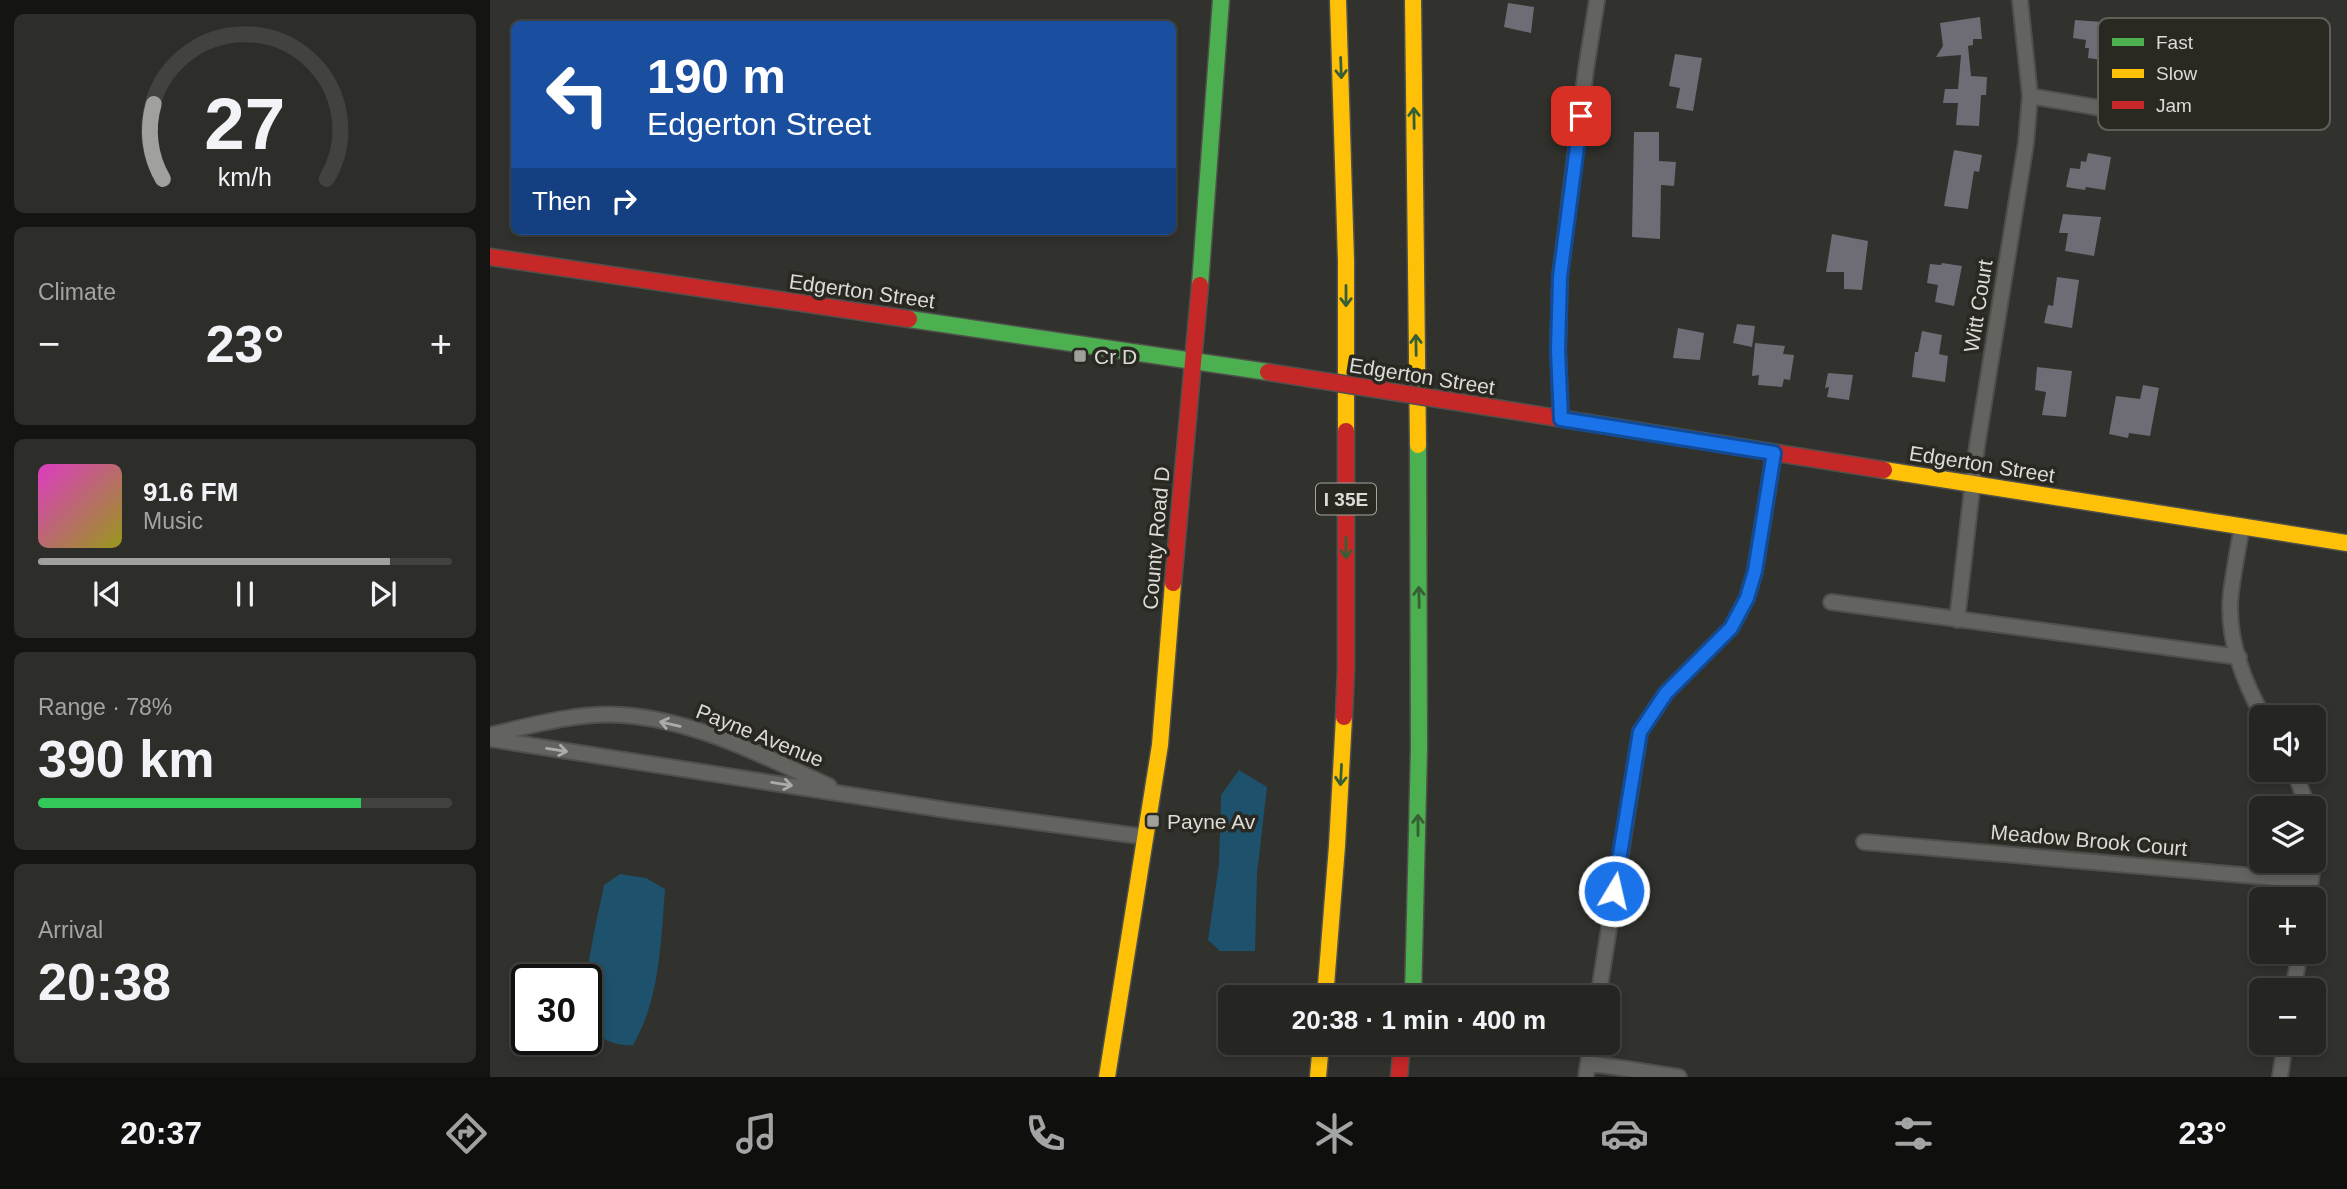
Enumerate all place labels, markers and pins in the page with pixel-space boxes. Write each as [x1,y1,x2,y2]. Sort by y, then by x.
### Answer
pin [1551,86,1611,146]
place label: Cr D [1094,345,1137,368]
marker: Cr D [1072,348,1088,364]
place label: Payne Av [1167,810,1256,833]
marker: Payne Av [1145,813,1161,829]

